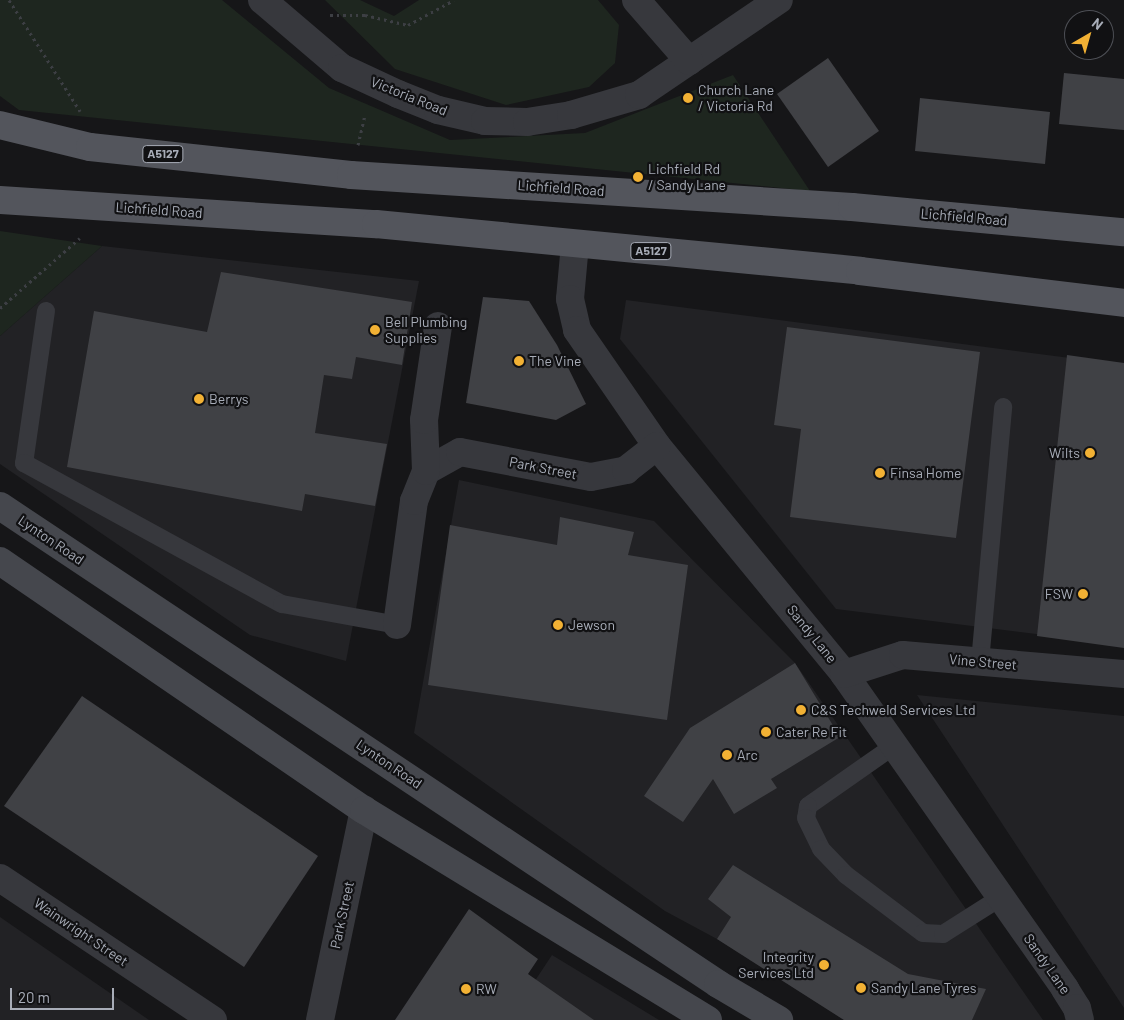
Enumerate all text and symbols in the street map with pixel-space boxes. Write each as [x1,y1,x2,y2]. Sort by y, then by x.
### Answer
north arrow [1064,10,1114,60]
text: N [1089,14,1107,33]
street label: Victoria Road [368,73,450,119]
place label: Church Lane / Victoria Rd [698,82,774,114]
marker: Church Lane / Victoria Rd [682,92,694,104]
road number: A5127 [142,144,184,164]
place label: Lichfield Rd / Sandy Lane [648,161,726,193]
marker: Lichfield Rd / Sandy Lane [632,171,644,183]
street label: Lichfield Road [517,177,605,199]
street label: Lichfield Road [115,199,203,221]
street label: Lichfield Road [920,205,1008,229]
road number: A5127 [630,242,672,260]
place label: Bell Plumbing Supplies [385,314,467,347]
marker: Bell Plumbing Supplies [369,324,381,336]
place label: The Vine [529,353,581,369]
marker: The Vine [513,355,525,367]
place label: Berrys [209,391,249,407]
marker: Berrys [193,393,205,405]
place label: Wilts [1049,445,1080,461]
marker: Wilts [1084,447,1096,459]
street label: Park Street [508,453,578,483]
place label: Finsa Home [890,465,961,481]
marker: Finsa Home [874,467,886,479]
street label: Lynton Road [15,512,87,568]
place label: FSW [1045,586,1073,602]
marker: FSW [1077,588,1089,600]
street label: Sandy Lane [784,602,840,666]
place label: Jewson [568,617,615,633]
marker: Jewson [552,619,564,631]
street label: Vine Street [949,651,1017,673]
place label: C&S Techweld Services Ltd [811,702,976,718]
marker: C&S Techweld Services Ltd [795,704,807,716]
place label: Cater Re Fit [776,724,847,740]
marker: Cater Re Fit [760,726,772,738]
street label: Lynton Road [353,736,425,792]
place label: Arc [737,747,758,763]
marker: Arc [721,749,733,761]
street label: Park Street [327,880,357,950]
street label: Wainwright Street [31,894,131,970]
street label: Sandy Lane [1020,931,1074,997]
place label: Integrity Services Ltd [738,949,814,982]
marker: Integrity Services Ltd [818,959,830,971]
scale bar [12,978,116,1010]
place label: Sandy Lane Tyres [871,980,976,996]
place label: RW [476,981,497,997]
marker: Sandy Lane Tyres [855,982,867,994]
marker: RW [460,983,472,995]
text: 20 m [18,988,50,1006]

